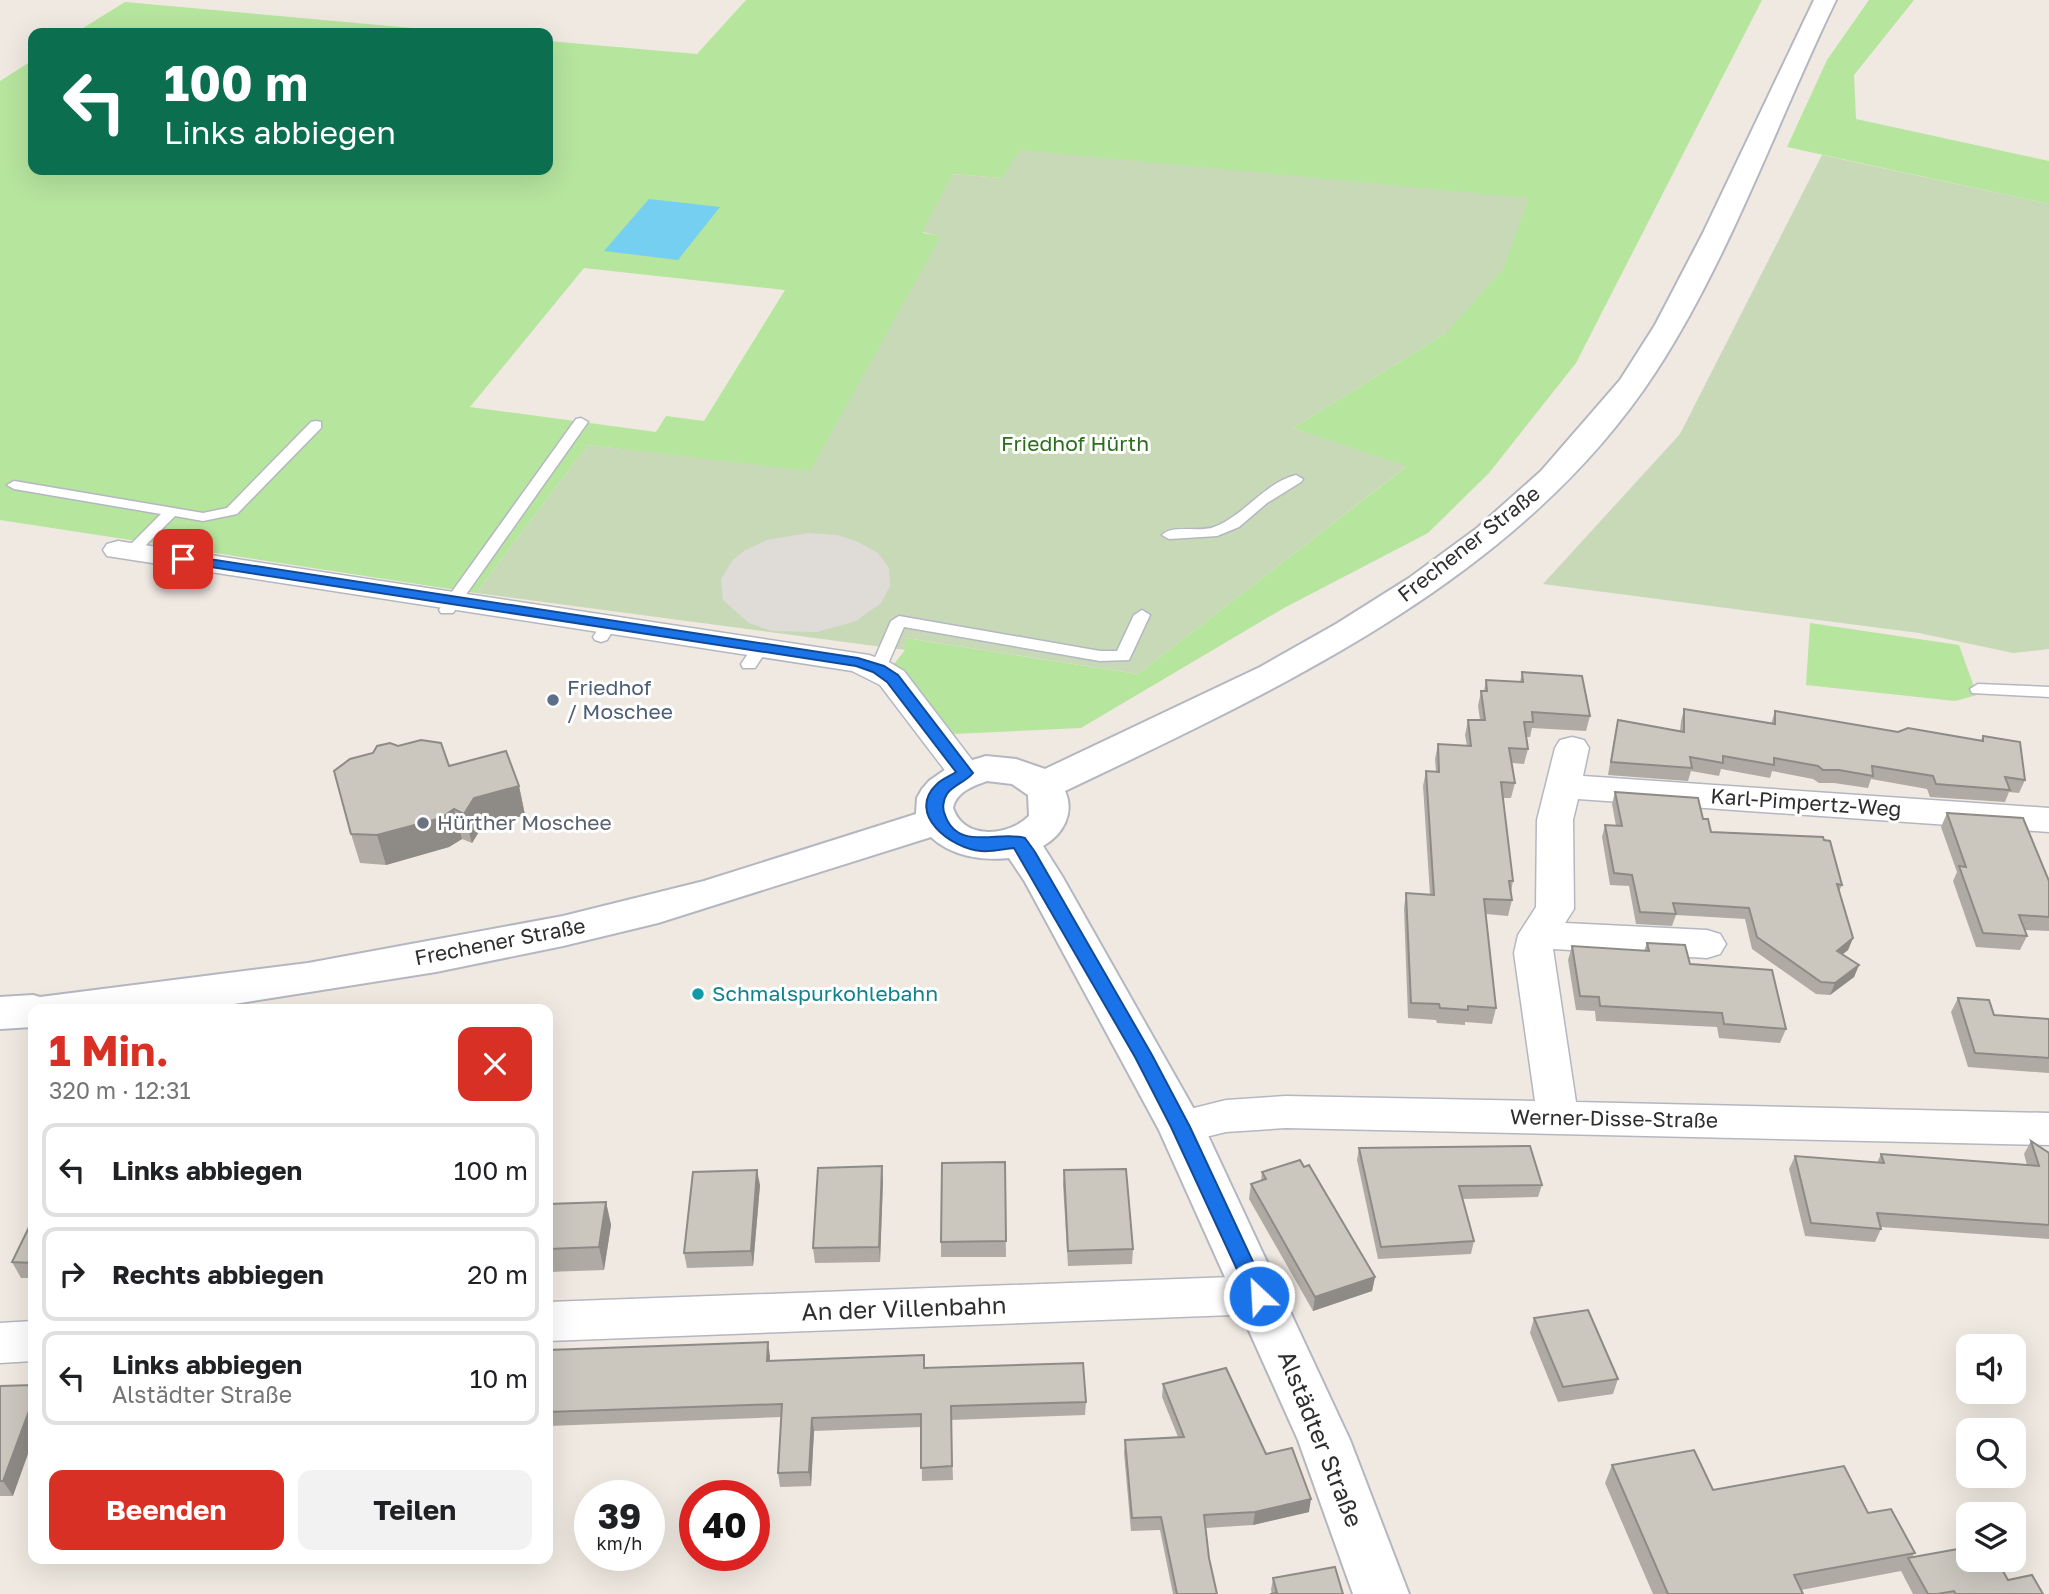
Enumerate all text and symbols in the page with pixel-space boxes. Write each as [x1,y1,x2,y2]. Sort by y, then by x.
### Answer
text: 100 m [164,53,308,112]
icon: left [49,56,140,147]
text: Links abbiegen [164,113,396,151]
park label: Friedhof Hürth [1001,430,1149,456]
street label: Frechener Straße [1392,480,1545,607]
pin [153,529,213,589]
icon: arrive [164,540,202,578]
place label: Friedhof / Moschee [567,674,673,724]
marker: Friedhof / Moschee [545,692,561,708]
street label: Karl-Pimpertz-Weg [1710,782,1902,822]
place label: Hürther Moschee [437,809,612,835]
marker: Hürther Moschee [415,815,431,831]
street label: Frechener Straße [412,912,587,970]
place label: Schmalspurkohlebahn [712,980,938,1006]
marker: Schmalspurkohlebahn [690,986,706,1002]
text: 1 Min. [49,1025,169,1075]
button: close [458,1027,532,1101]
text: 320 m · 12:31 [49,1076,191,1104]
street label: Werner-Disse-Straße [1510,1103,1718,1133]
icon: left [53,1151,91,1189]
text: Links abbiegen [112,1155,302,1186]
text: 100 m [454,1155,528,1186]
icon: right [53,1255,91,1293]
text: Rechts abbiegen [112,1259,324,1290]
text: 20 m [467,1259,528,1290]
position arrow [1222,1259,1296,1333]
street label: An der Villenbahn [801,1289,1007,1326]
map controls [1956,1334,2026,1572]
button: sound [1956,1334,2026,1404]
street label: Alstädter Straße [1273,1346,1370,1531]
text: Links abbiegen [112,1349,302,1380]
icon: left [53,1359,91,1397]
text: 10 m [470,1363,528,1394]
text: Alstädter Straße [112,1380,292,1408]
button: search [1956,1418,2026,1488]
button: Beenden [49,1470,284,1550]
button: Teilen [298,1470,532,1550]
speed limit sign: 40 [679,1480,770,1571]
text: 39 [598,1495,641,1537]
button: layers [1956,1502,2026,1572]
text: km/h [597,1532,642,1554]

